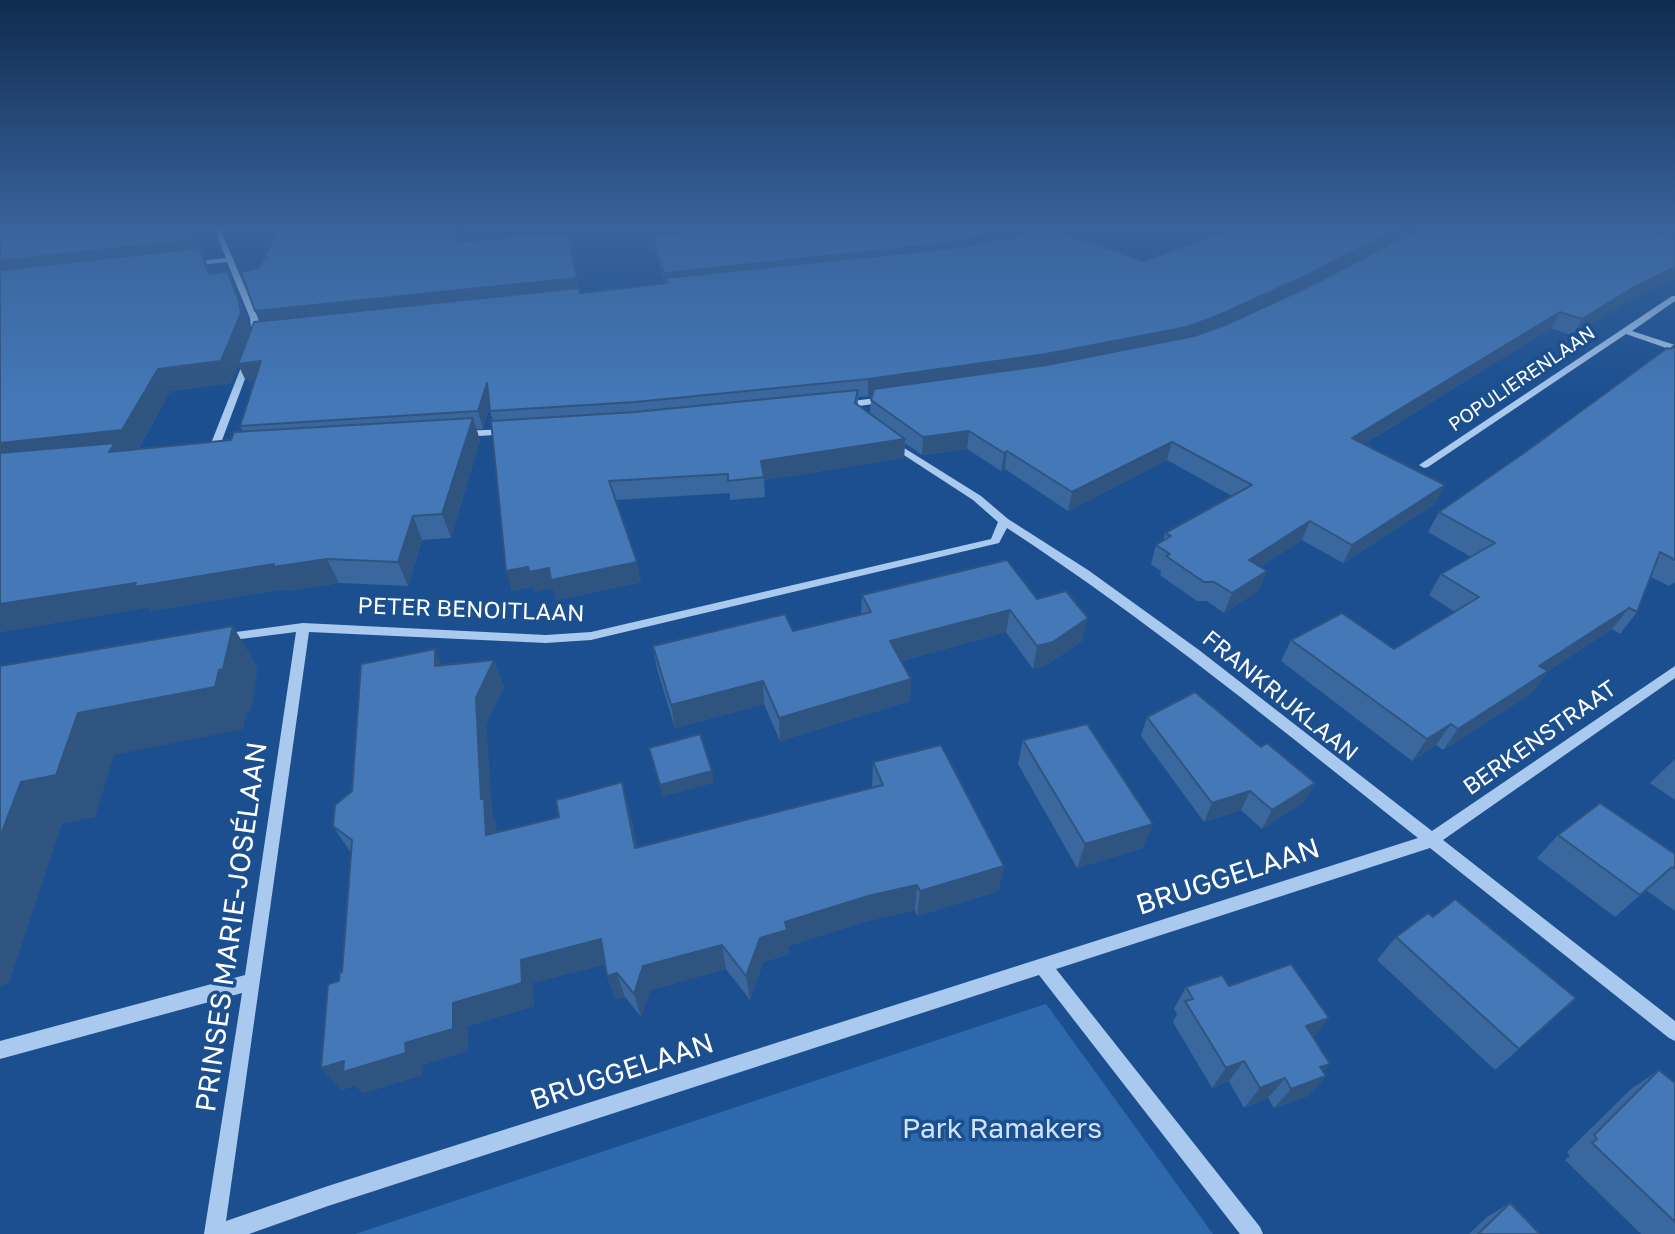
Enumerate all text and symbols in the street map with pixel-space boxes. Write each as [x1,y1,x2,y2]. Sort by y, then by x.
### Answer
street label: POPULIERENLAAN [1444,322,1600,436]
street label: PETER BENOITLAAN [357,592,585,628]
street label: FRANKRIJKLAAN [1197,625,1363,767]
street label: BERKENSTRAAT [1458,675,1622,801]
street label: PRINSES MARIE-JOSÉLAAN [189,740,275,1114]
street label: BRUGGELAAN [1132,832,1324,922]
street label: BRUGGELAAN [526,1027,718,1117]
park label: Park Ramakers [902,1112,1102,1146]

